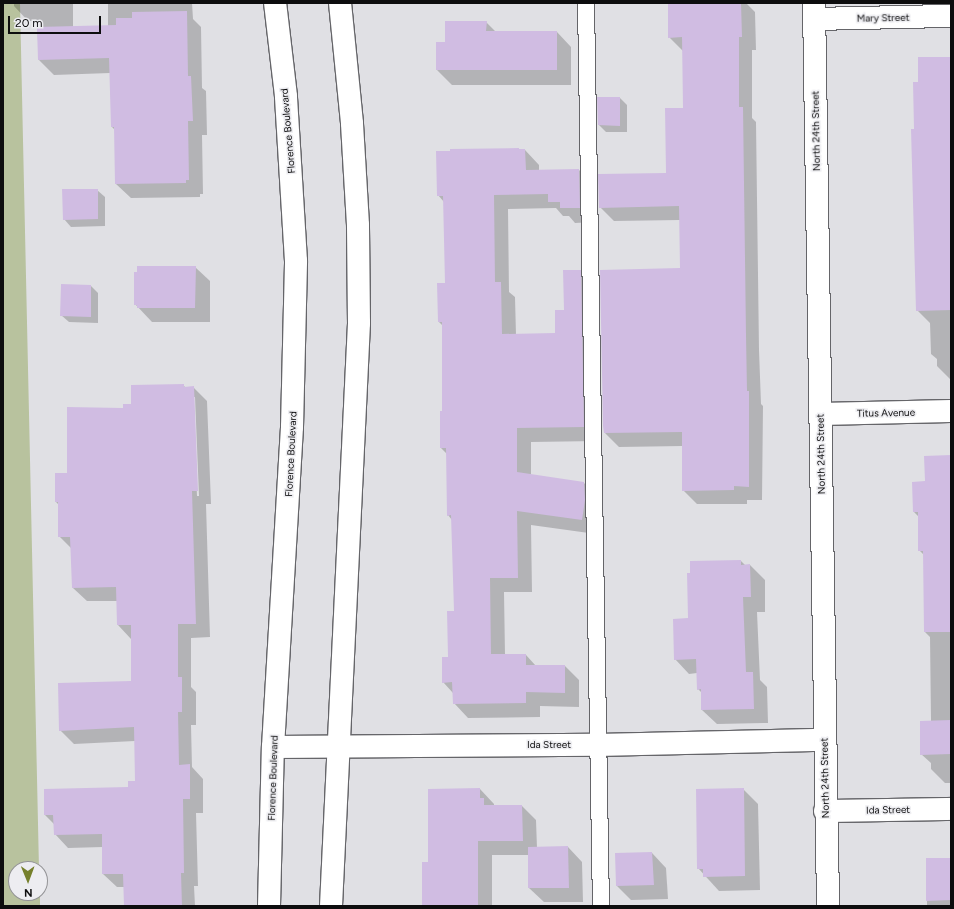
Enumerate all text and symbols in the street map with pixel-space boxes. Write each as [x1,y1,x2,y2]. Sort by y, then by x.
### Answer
scale bar [10,8,103,34]
street label: Mary Street [857,12,909,24]
text: 20 m [15,16,43,30]
street label: Florence Boulevard [278,88,298,174]
street label: North 24th Street [809,91,823,171]
street label: Titus Avenue [857,406,915,420]
street label: Florence Boulevard [283,411,299,497]
street label: North 24th Street [814,414,828,494]
street label: Florence Boulevard [266,735,280,821]
street label: North 24th Street [818,738,832,818]
street label: Ida Street [527,739,571,751]
street label: Ida Street [866,804,910,816]
north arrow [8,861,48,901]
text: N [24,886,33,899]

